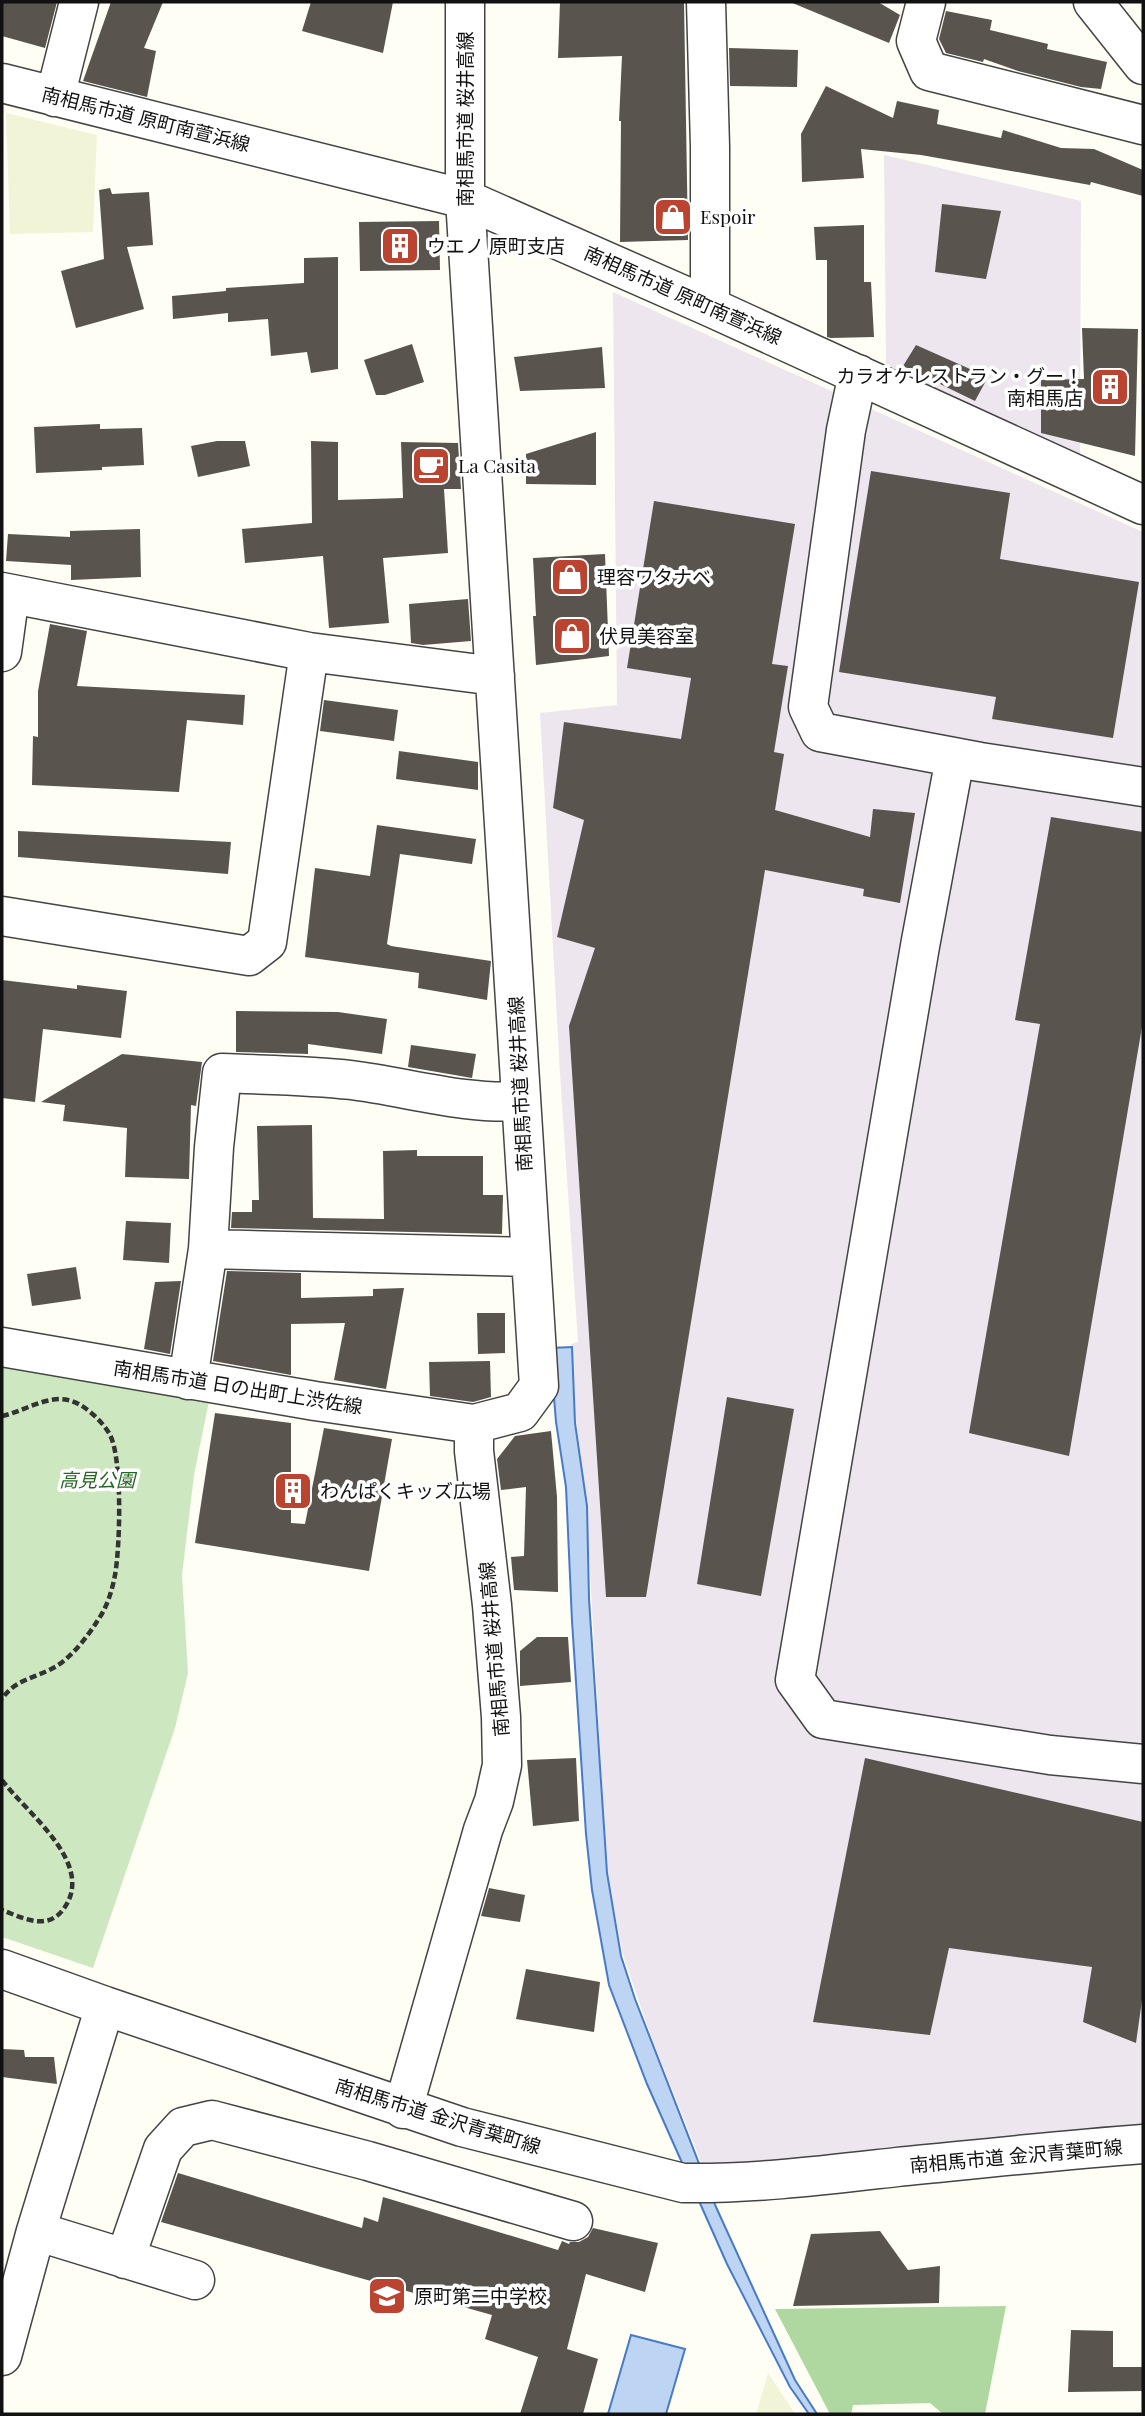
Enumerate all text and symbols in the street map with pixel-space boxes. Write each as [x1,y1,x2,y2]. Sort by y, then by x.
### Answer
street label: 南相馬市道 桜井高線 [451,31,477,207]
street label: 南相馬市道 原町南萱浜線 [39,80,253,156]
shop icon: Espoir [652,196,694,238]
place label: Espoir [700,203,756,229]
building icon: ウエノ 原町支店 [379,225,421,267]
place label: ウエノ 原町支店 [427,232,565,258]
street label: 南相馬市道 原町南萱浜線 [580,239,786,349]
place label: カラオケレストラン・グー！ 南相馬店 [836,362,1083,410]
building icon: カラオケレストラン・グー！ 南相馬店 [1089,366,1131,408]
cafe icon: La Casita [410,445,452,487]
place label: La Casita [458,452,536,478]
shop icon: 理容ワタナベ [549,556,591,598]
place label: 理容ワタナベ [597,563,711,589]
shop icon: 伏見美容室 [551,615,593,657]
place label: 伏見美容室 [599,622,694,648]
street label: 南相馬市道 桜井高線 [501,996,537,1172]
street label: 南相馬市道 日の出町上渋佐線 [112,1353,365,1419]
park label: 高見公園 [59,1466,138,1492]
building icon: わんぱくキッズ広場 [272,1470,314,1512]
place label: わんぱくキッズ広場 [320,1477,491,1503]
street label: 南相馬市道 桜井高線 [472,1560,514,1738]
street label: 南相馬市道 金沢青葉町線 [332,2071,544,2159]
street label: 南相馬市道 金沢青葉町線 [908,2133,1124,2177]
school or university icon: 原町第二中学校 [366,2275,408,2317]
place label: 原町第二中学校 [414,2282,547,2308]

